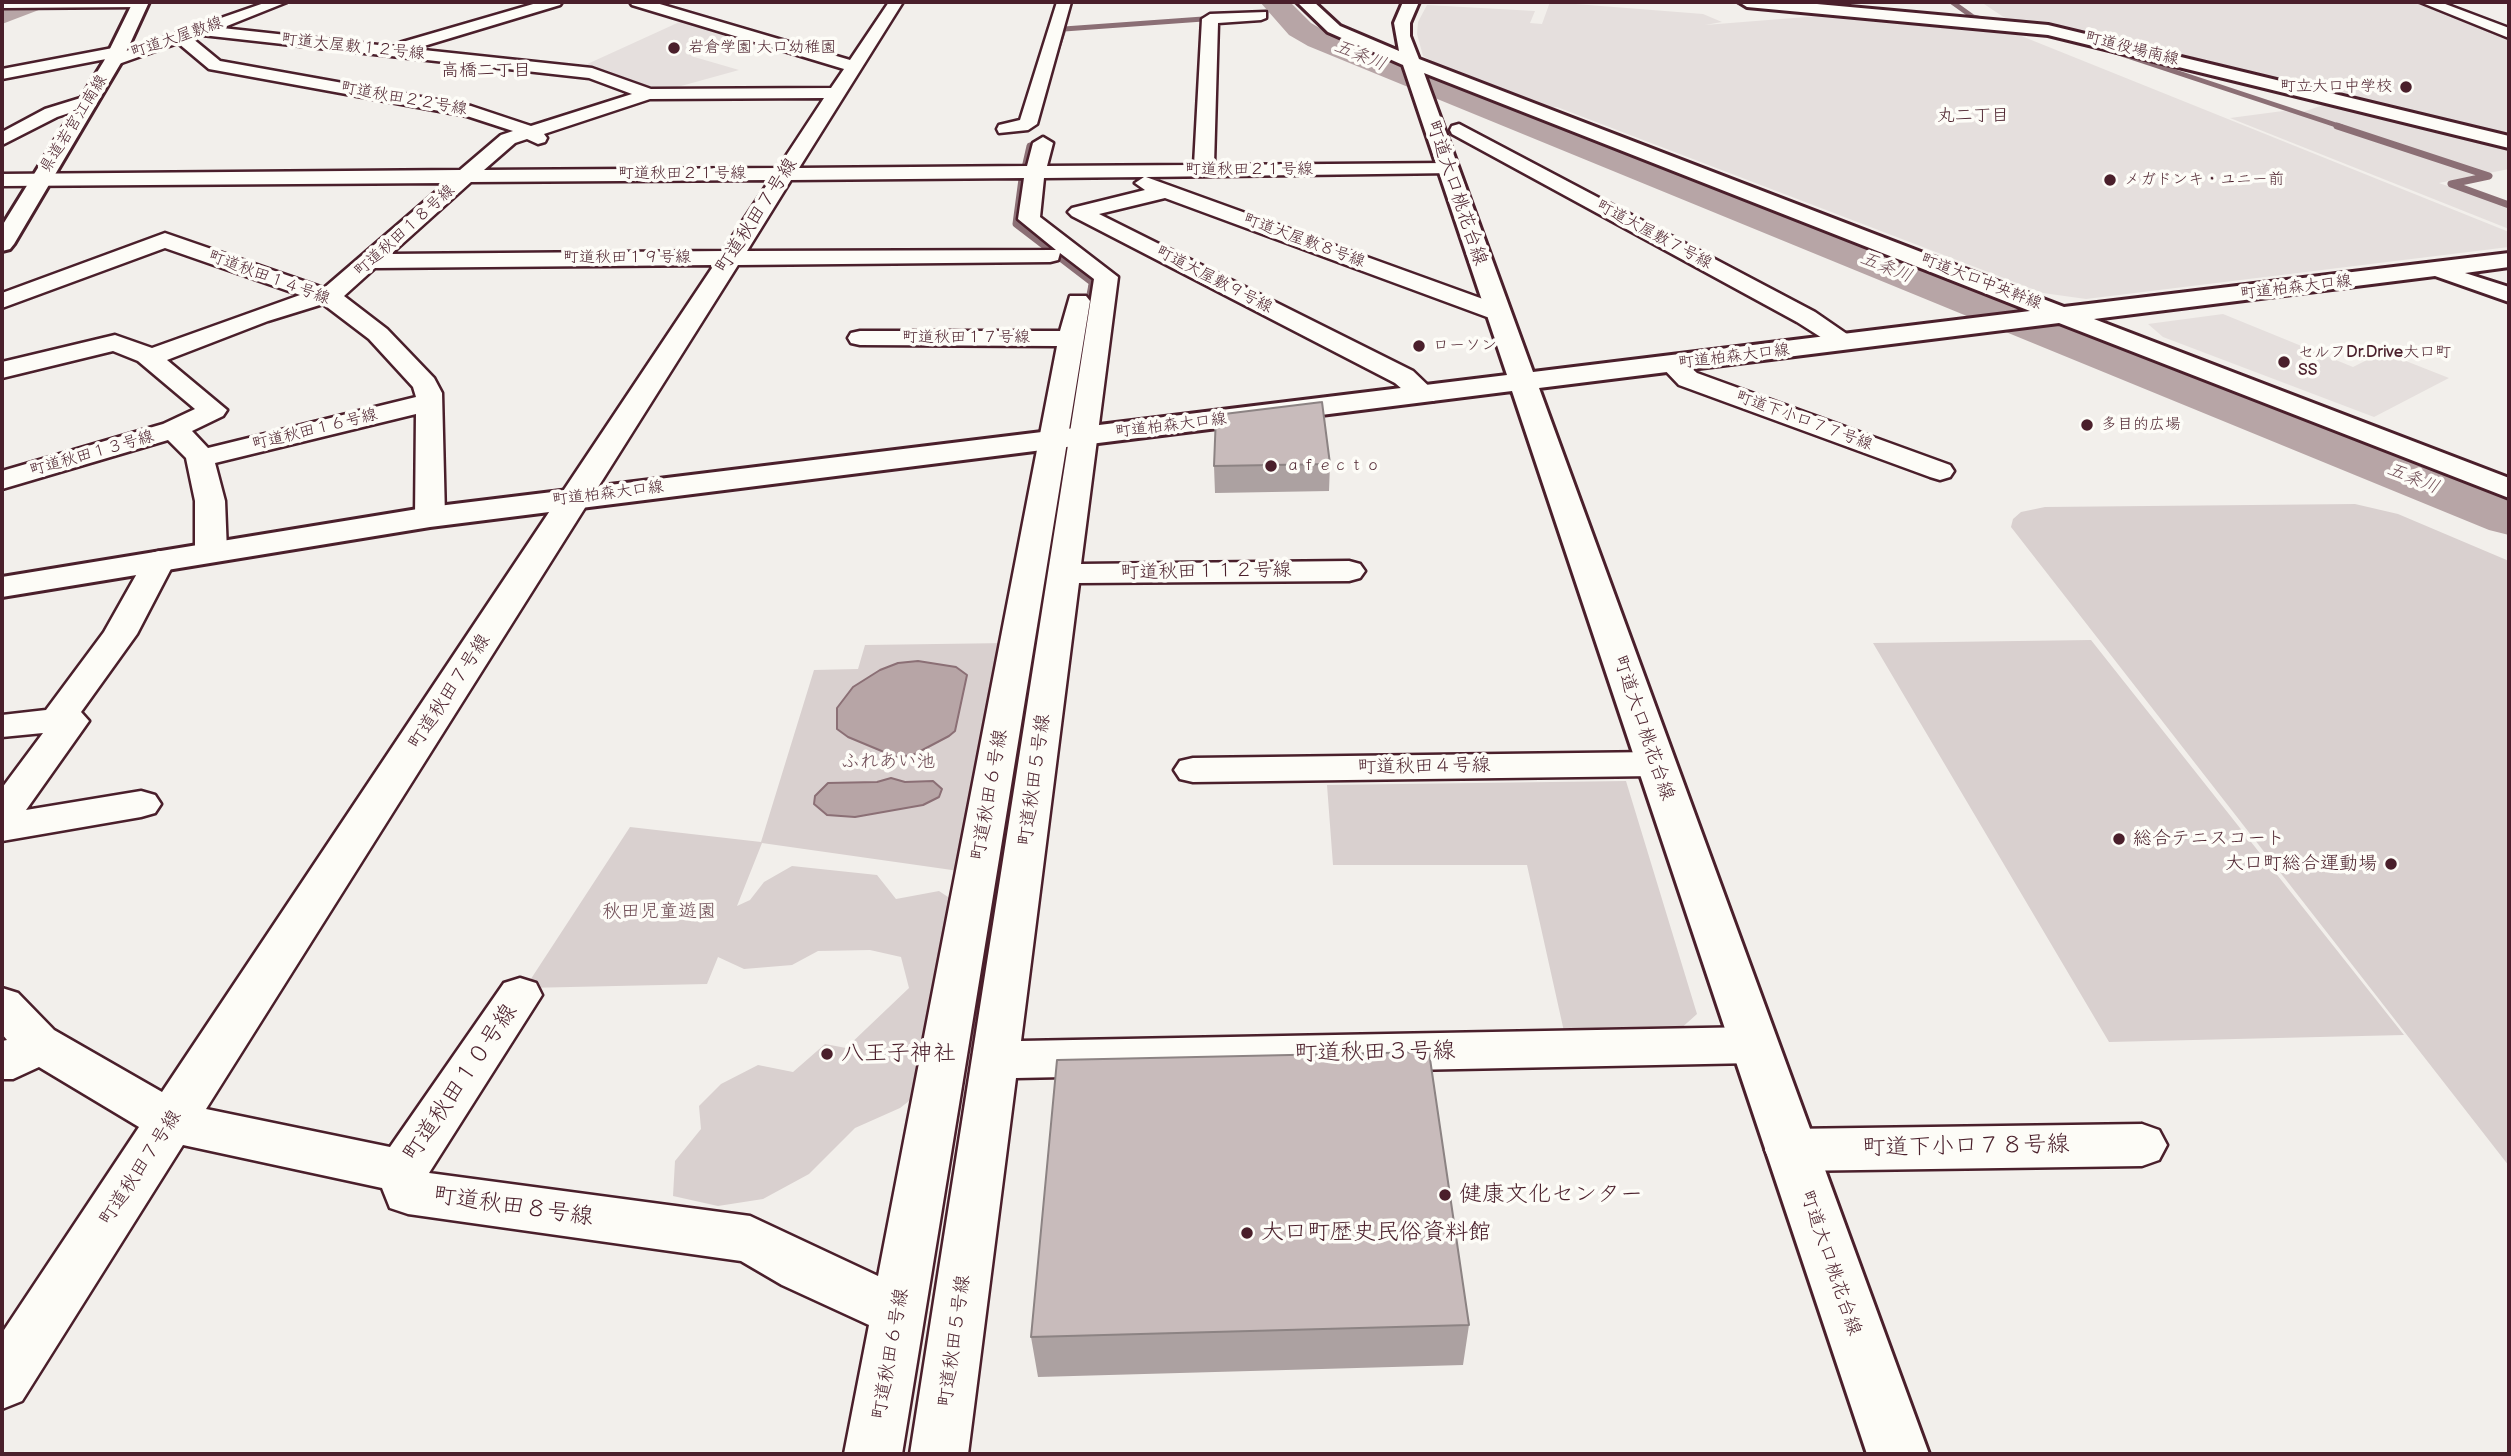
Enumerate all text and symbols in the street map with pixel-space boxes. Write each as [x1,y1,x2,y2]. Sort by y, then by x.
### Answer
street label: 町道大屋敷線 [128,13,226,63]
street label: 町道役場南線 [2083,28,2181,70]
street label: 町道大屋敷１２号線 [280,30,426,64]
water label: 五条川 [1331,36,1389,76]
place label: 岩倉学園 大口幼稚園 [688,38,836,58]
marker: 岩倉学園 大口幼稚園 [666,40,682,56]
district label: 高橋二丁目 [441,60,531,82]
street label: 県道若宮江南線 [36,71,112,177]
place label: 町立大口中学校 [2280,77,2392,97]
street label: 町道秋田２２号線 [339,78,469,120]
marker: 町立大口中学校 [2398,79,2414,95]
district label: 丸二丁目 [1937,105,2009,127]
street label: 町道大口桃花台線 [1420,117,1492,269]
street label: 町道秋田７号線 [711,154,803,278]
street label: 町道秋田２１号線 [1185,160,1313,180]
street label: 町道秋田２１号線 [618,164,746,184]
place label: メガドンキ・ユニー前 [2124,170,2284,190]
marker: メガドンキ・ユニー前 [2102,172,2118,188]
street label: 町道秋田１８号線 [351,181,459,281]
street label: 町道大屋敷７号線 [1593,196,1715,274]
street label: 町道大屋敷８号線 [1241,210,1367,272]
street label: 町道大屋敷９号線 [1153,242,1275,318]
street label: 町道秋田１４号線 [206,247,332,309]
street label: 町道秋田１９号線 [563,248,691,268]
water label: 五条川 [1857,248,1915,288]
street label: 町道大口中央幹線 [1918,250,2044,314]
street label: 町道柏森大口線 [2239,272,2353,304]
street label: 町道秋田１７号線 [902,328,1030,348]
place label: ローソン [1433,336,1497,356]
marker: ローソン [1411,338,1427,354]
street label: 町道柏森大口線 [1677,341,1791,373]
place label: セルフDr.Drive大口町 SS [2298,343,2451,381]
marker: セルフDr.Drive大口町 SS [2276,354,2292,370]
street label: 町道下小口７７号線 [1733,387,1875,455]
street label: 町道秋田１６号線 [251,405,379,455]
street label: 町道柏森大口線 [1114,410,1228,442]
place label: 多目的広場 [2101,415,2181,435]
marker: 多目的広場 [2079,417,2095,433]
street label: 町道秋田１３号線 [28,427,156,481]
place label: ａｆｅｃｔｏ [1285,456,1381,476]
marker: ａｆｅｃｔｏ [1263,458,1279,474]
water label: 五条川 [2384,459,2442,499]
street label: 町道柏森大口線 [551,478,665,510]
street label: 町道秋田１１２号線 [1120,559,1292,585]
street label: 町道秋田７号線 [404,630,496,754]
street label: 町道大口桃花台線 [1607,652,1679,804]
street label: 町道秋田５号線 [1014,713,1056,847]
street label: 町道秋田６号線 [967,728,1013,862]
park label: ふれあい池 [841,751,935,773]
street label: 町道秋田４号線 [1357,754,1491,780]
place label: 総合テニスコート [2133,828,2285,850]
marker: 総合テニスコート [2111,831,2127,847]
place label: 大口町総合運動場 [2225,853,2377,875]
marker: 大口町総合運動場 [2383,856,2399,872]
park label: 秋田児童遊園 [602,901,716,923]
street label: 町道秋田１０号線 [398,999,524,1167]
street label: 町道秋田３号線 [1294,1038,1456,1068]
place label: 八王子神社 [841,1040,956,1068]
marker: 八王子神社 [819,1046,835,1062]
street label: 町道秋田７号線 [95,1106,187,1230]
street label: 町道下小口７８号線 [1862,1131,2070,1163]
place label: 健康文化センター [1459,1181,1643,1209]
street label: 町道秋田８号線 [431,1182,595,1232]
marker: 健康文化センター [1437,1187,1453,1203]
street label: 町道大口桃花台線 [1794,1187,1866,1339]
place label: 大口町歴史民俗資料館 [1261,1219,1491,1247]
marker: 大口町歴史民俗資料館 [1239,1225,1255,1241]
street label: 町道秋田５号線 [934,1274,976,1408]
street label: 町道秋田６号線 [868,1287,914,1421]

